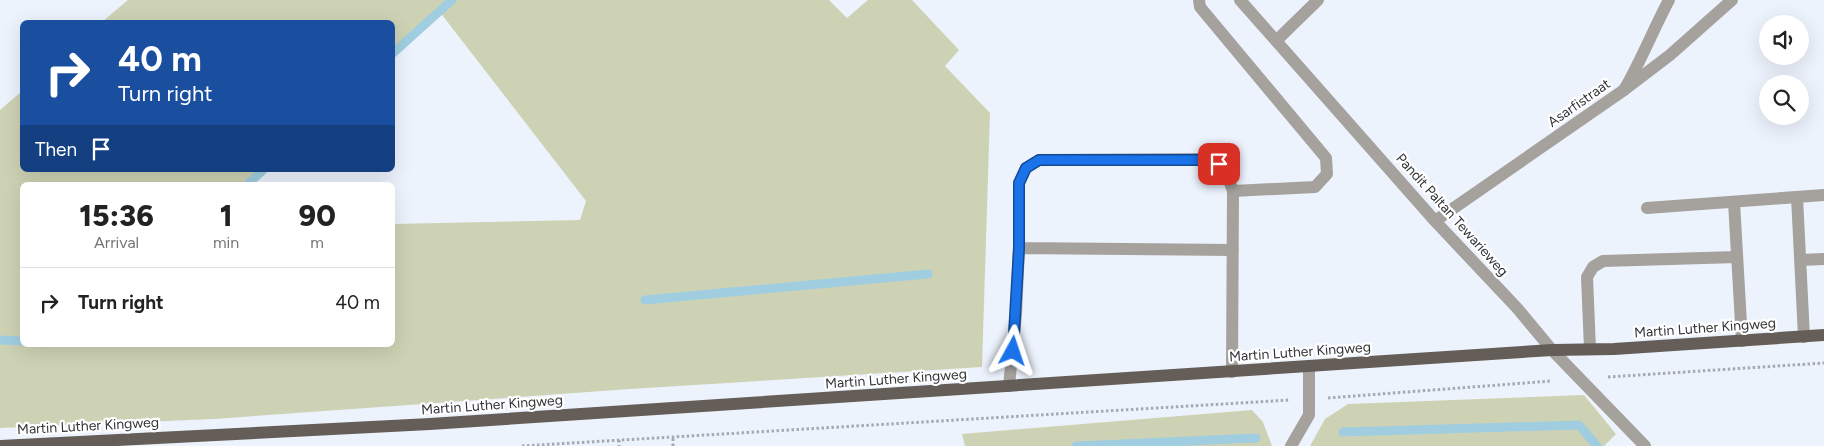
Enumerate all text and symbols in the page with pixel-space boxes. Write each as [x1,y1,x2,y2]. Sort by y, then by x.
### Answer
map controls [1759,15,1809,125]
button: sound [1759,15,1809,65]
text: 40 m [118,38,202,80]
icon: right [35,40,100,105]
street label: Asarfistraat [1544,75,1614,131]
button: search [1759,75,1809,125]
text: Turn right [118,80,213,107]
icon: arrive [87,135,115,163]
text: Then [35,138,77,161]
pin [1198,143,1240,185]
icon: arrive [1205,150,1233,178]
street label: Pandit Paltan Tewarieweg [1392,150,1512,280]
text: 15:36 [79,197,154,234]
text: 1 [220,197,233,234]
text: 90 [299,197,336,234]
text: Arrival [94,233,139,252]
text: min [213,233,239,252]
text: m [310,233,324,252]
icon: right [35,289,63,317]
text: Turn right [78,291,164,314]
text: 40 m [335,291,380,314]
street label: Martin Luther Kingweg [1634,315,1776,341]
position arrow [986,324,1038,376]
street label: Martin Luther Kingweg [1229,339,1371,365]
street label: Martin Luther Kingweg [825,366,967,392]
street label: Martin Luther Kingweg [421,392,563,418]
street label: Martin Luther Kingweg [17,414,159,438]

